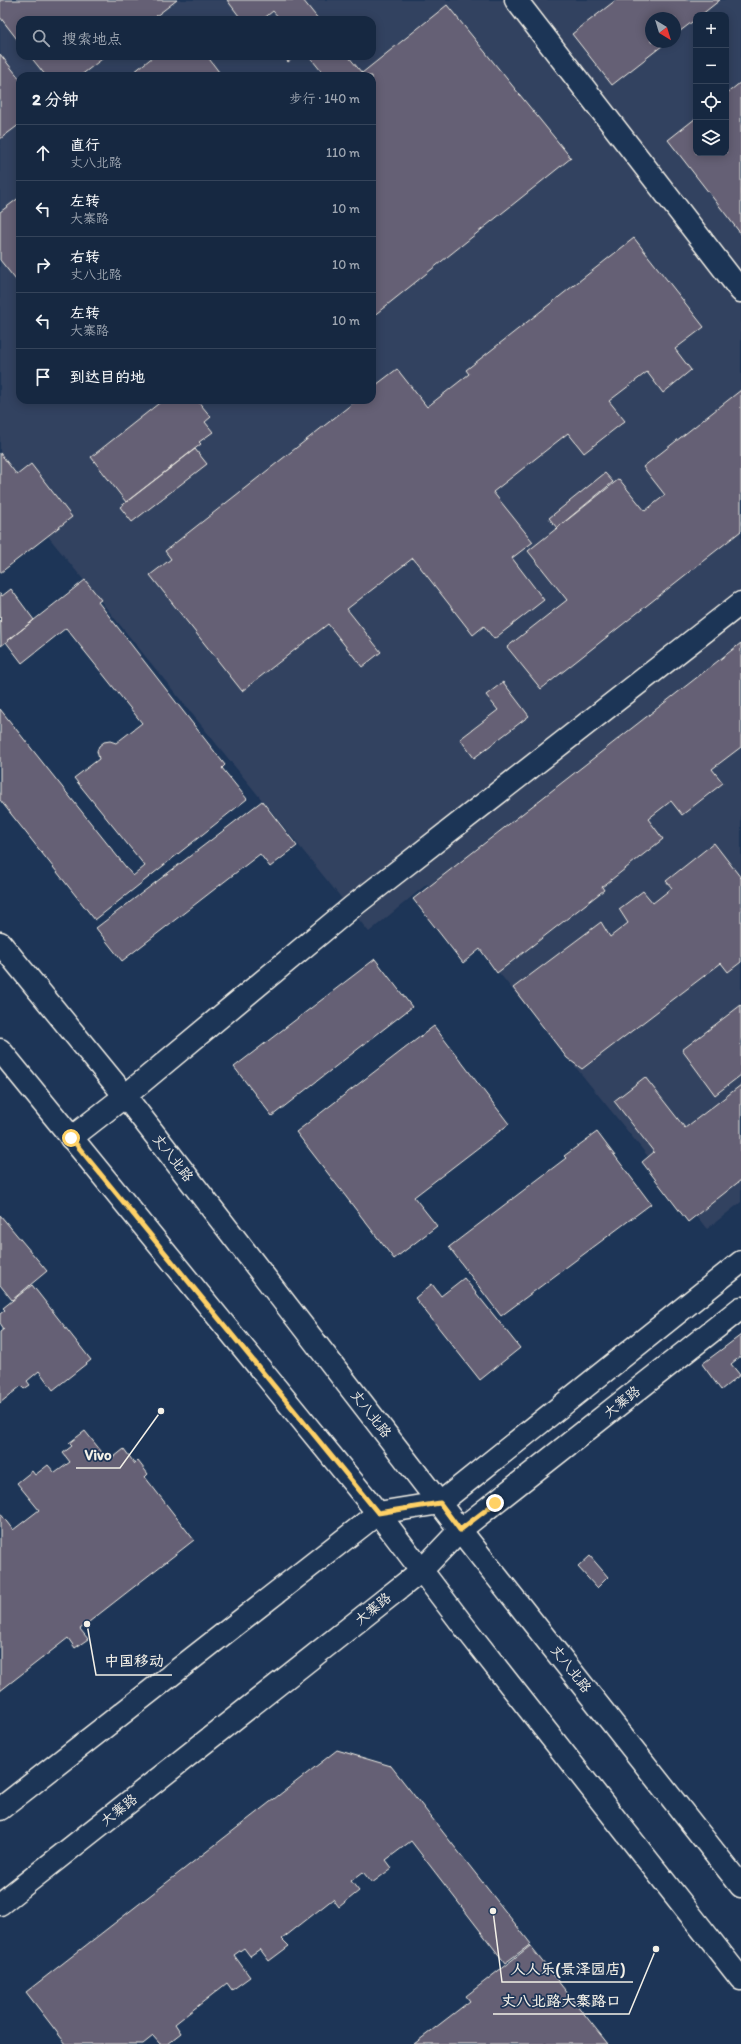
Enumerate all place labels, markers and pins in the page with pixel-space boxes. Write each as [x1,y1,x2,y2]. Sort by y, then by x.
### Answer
callout: Vivo [76,1441,120,1468]
callout: 中国移动 [96,1648,172,1675]
callout: 人人乐(景泽园店) [502,1955,633,1982]
callout: 丈八北路大寨路口 [493,1987,629,2014]

